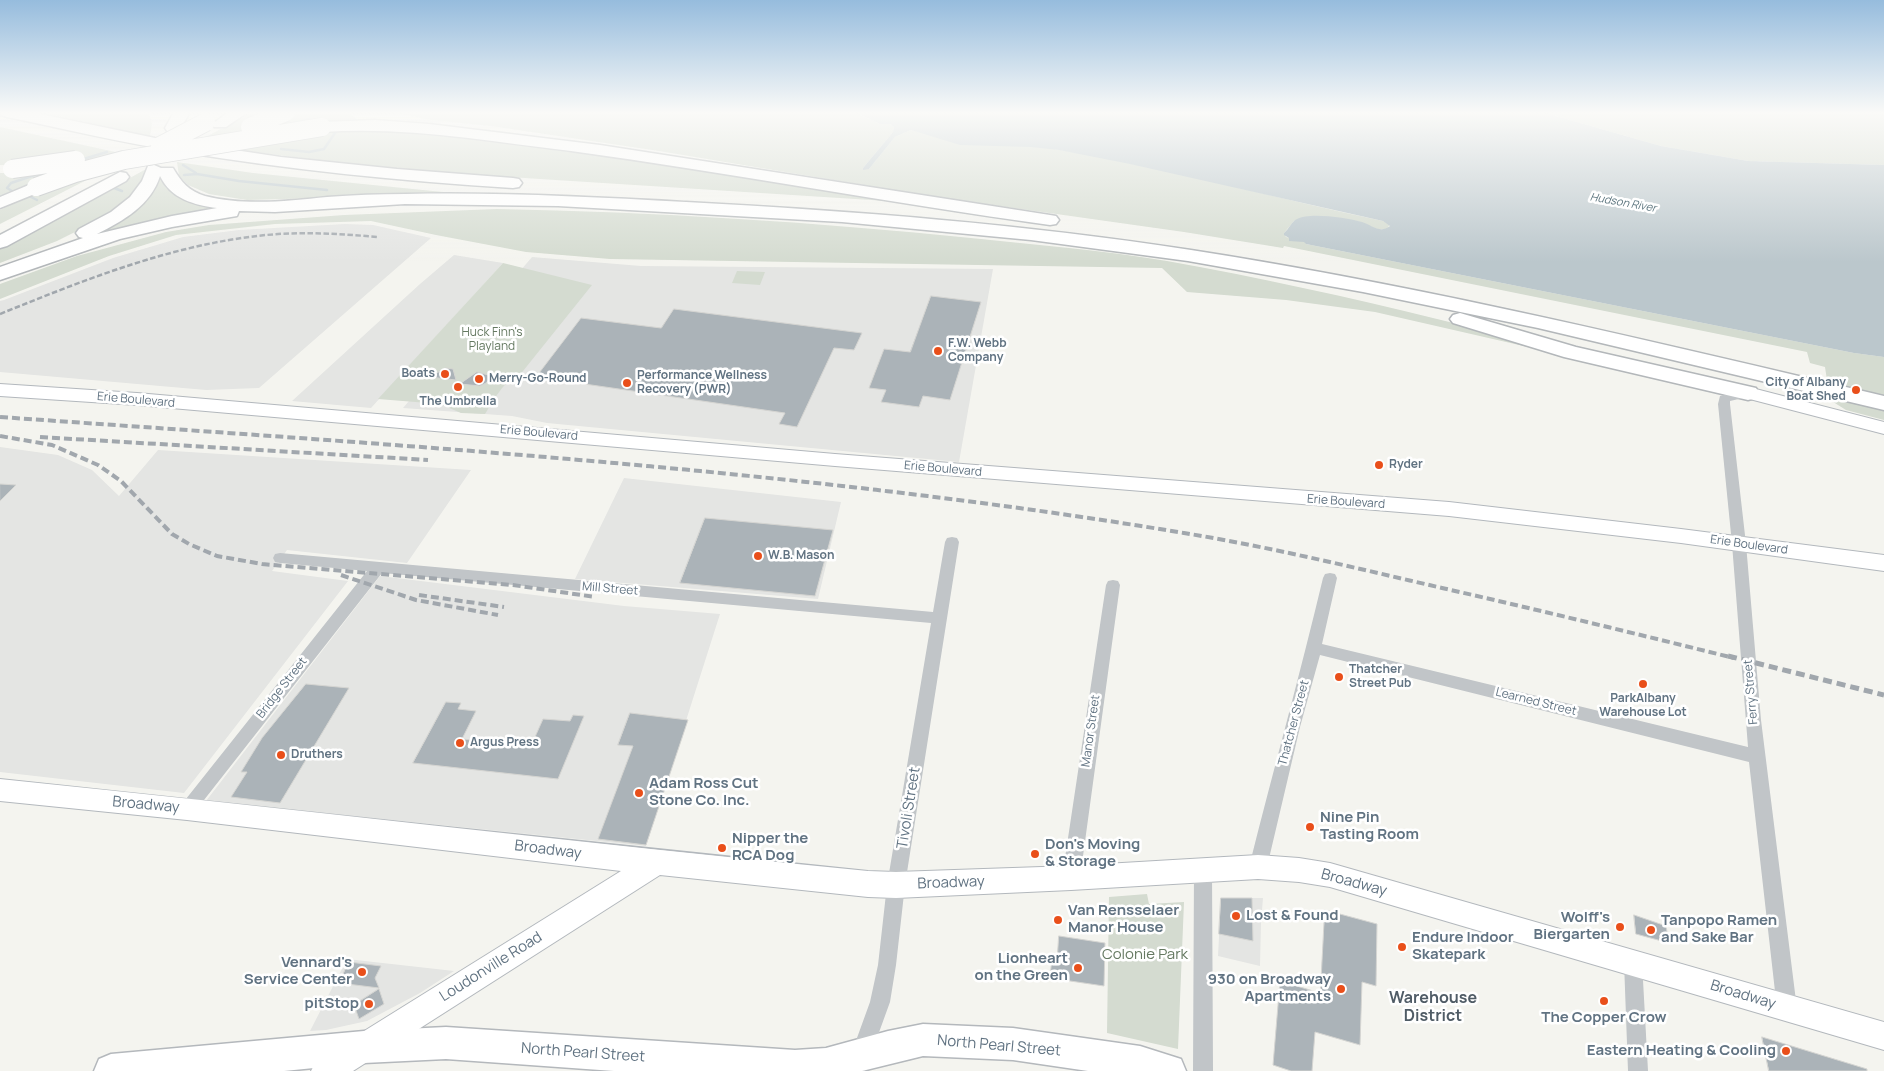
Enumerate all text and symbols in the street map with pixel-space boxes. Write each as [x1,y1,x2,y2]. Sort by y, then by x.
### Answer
water label: Hudson River [1589,191,1657,215]
park label: Huck Finn's Playland [462,326,522,354]
place label: F.W. Webb Company [948,337,1007,365]
marker: F.W. Webb Company [932,345,944,357]
place label: Boats [401,367,435,381]
marker: Boats [439,368,451,380]
place label: Performance Wellness Recovery (PWR) [637,369,767,397]
place label: Merry-Go-Round [489,372,587,386]
marker: Merry-Go-Round [473,373,485,385]
place label: City of Albany Boat Shed [1766,376,1846,404]
marker: Performance Wellness Recovery (PWR) [621,377,633,389]
marker: The Umbrella [452,381,464,393]
marker: City of Albany Boat Shed [1850,384,1862,396]
street label: Erie Boulevard [96,389,176,411]
place label: The Umbrella [420,395,496,409]
street label: Erie Boulevard [499,422,579,444]
street label: Erie Boulevard [903,458,983,480]
place label: Ryder [1389,458,1423,472]
marker: Ryder [1373,459,1385,471]
street label: Erie Boulevard [1306,492,1386,512]
street label: Erie Boulevard [1709,532,1789,558]
place label: W.B. Mason [768,549,834,563]
marker: W.B. Mason [752,550,764,562]
street label: Mill Street [581,579,639,599]
street label: Bridge Street [254,655,310,721]
street label: Ferry Street [1741,659,1761,725]
place label: Thatcher Street Pub [1349,663,1411,691]
marker: Thatcher Street Pub [1333,671,1345,683]
marker: ParkAlbany Warehouse Lot [1637,678,1649,690]
street label: Thatcher Street [1276,679,1312,767]
street label: Learned Street [1494,685,1578,719]
place label: ParkAlbany Warehouse Lot [1599,692,1687,720]
street label: Manor Street [1079,694,1103,768]
place label: Argus Press [470,736,539,750]
marker: Argus Press [454,737,466,749]
place label: Druthers [291,748,343,762]
marker: Druthers [275,749,287,761]
street label: Tivoli Street [894,766,924,850]
place label: Adam Ross Cut Stone Co. Inc. [649,775,759,810]
marker: Adam Ross Cut Stone Co. Inc. [633,787,645,799]
street label: Broadway [112,793,180,817]
place label: Nine Pin Tasting Room [1320,809,1419,844]
marker: Nine Pin Tasting Room [1304,821,1316,833]
place label: Nipper the RCA Dog [732,830,808,865]
place label: Don's Moving & Storage [1045,836,1140,871]
street label: Broadway [513,837,583,863]
marker: Nipper the RCA Dog [716,842,728,854]
marker: Don's Moving & Storage [1029,848,1041,860]
street label: Broadway [1319,866,1389,900]
street label: Broadway [917,873,985,893]
place label: Van Rensselaer Manor House [1068,902,1179,937]
place label: Lost & Found [1246,907,1339,925]
place label: Wolff's Biergarten [1533,909,1610,944]
marker: Lost & Found [1230,910,1242,922]
place label: Tanpopo Ramen and Sake Bar [1661,912,1777,947]
marker: Van Rensselaer Manor House [1052,914,1064,926]
marker: Wolff's Biergarten [1614,921,1626,933]
marker: Tanpopo Ramen and Sake Bar [1645,924,1657,936]
street label: Loudonville Road [436,928,546,1006]
place label: Endure Indoor Skatepark [1412,929,1514,964]
marker: Endure Indoor Skatepark [1396,941,1408,953]
park label: Colonie Park [1102,946,1188,964]
place label: Lionheart on the Green [974,950,1068,985]
place label: Vennard's Service Center [244,954,352,989]
marker: Lionheart on the Green [1072,962,1084,974]
marker: Vennard's Service Center [356,966,368,978]
place label: 930 on Broadway Apartments [1208,971,1331,1006]
street label: Broadway [1708,977,1778,1013]
marker: 930 on Broadway Apartments [1335,983,1347,995]
district label: Warehouse District [1389,989,1477,1027]
place label: pitStop [305,995,359,1013]
marker: The Copper Crow [1598,995,1610,1007]
marker: pitStop [363,998,375,1010]
place label: The Copper Crow [1541,1009,1667,1027]
street label: North Pearl Street [936,1032,1062,1060]
street label: North Pearl Street [520,1040,646,1066]
place label: Eastern Heating & Cooling [1587,1042,1776,1060]
marker: Eastern Heating & Cooling [1780,1045,1792,1057]

